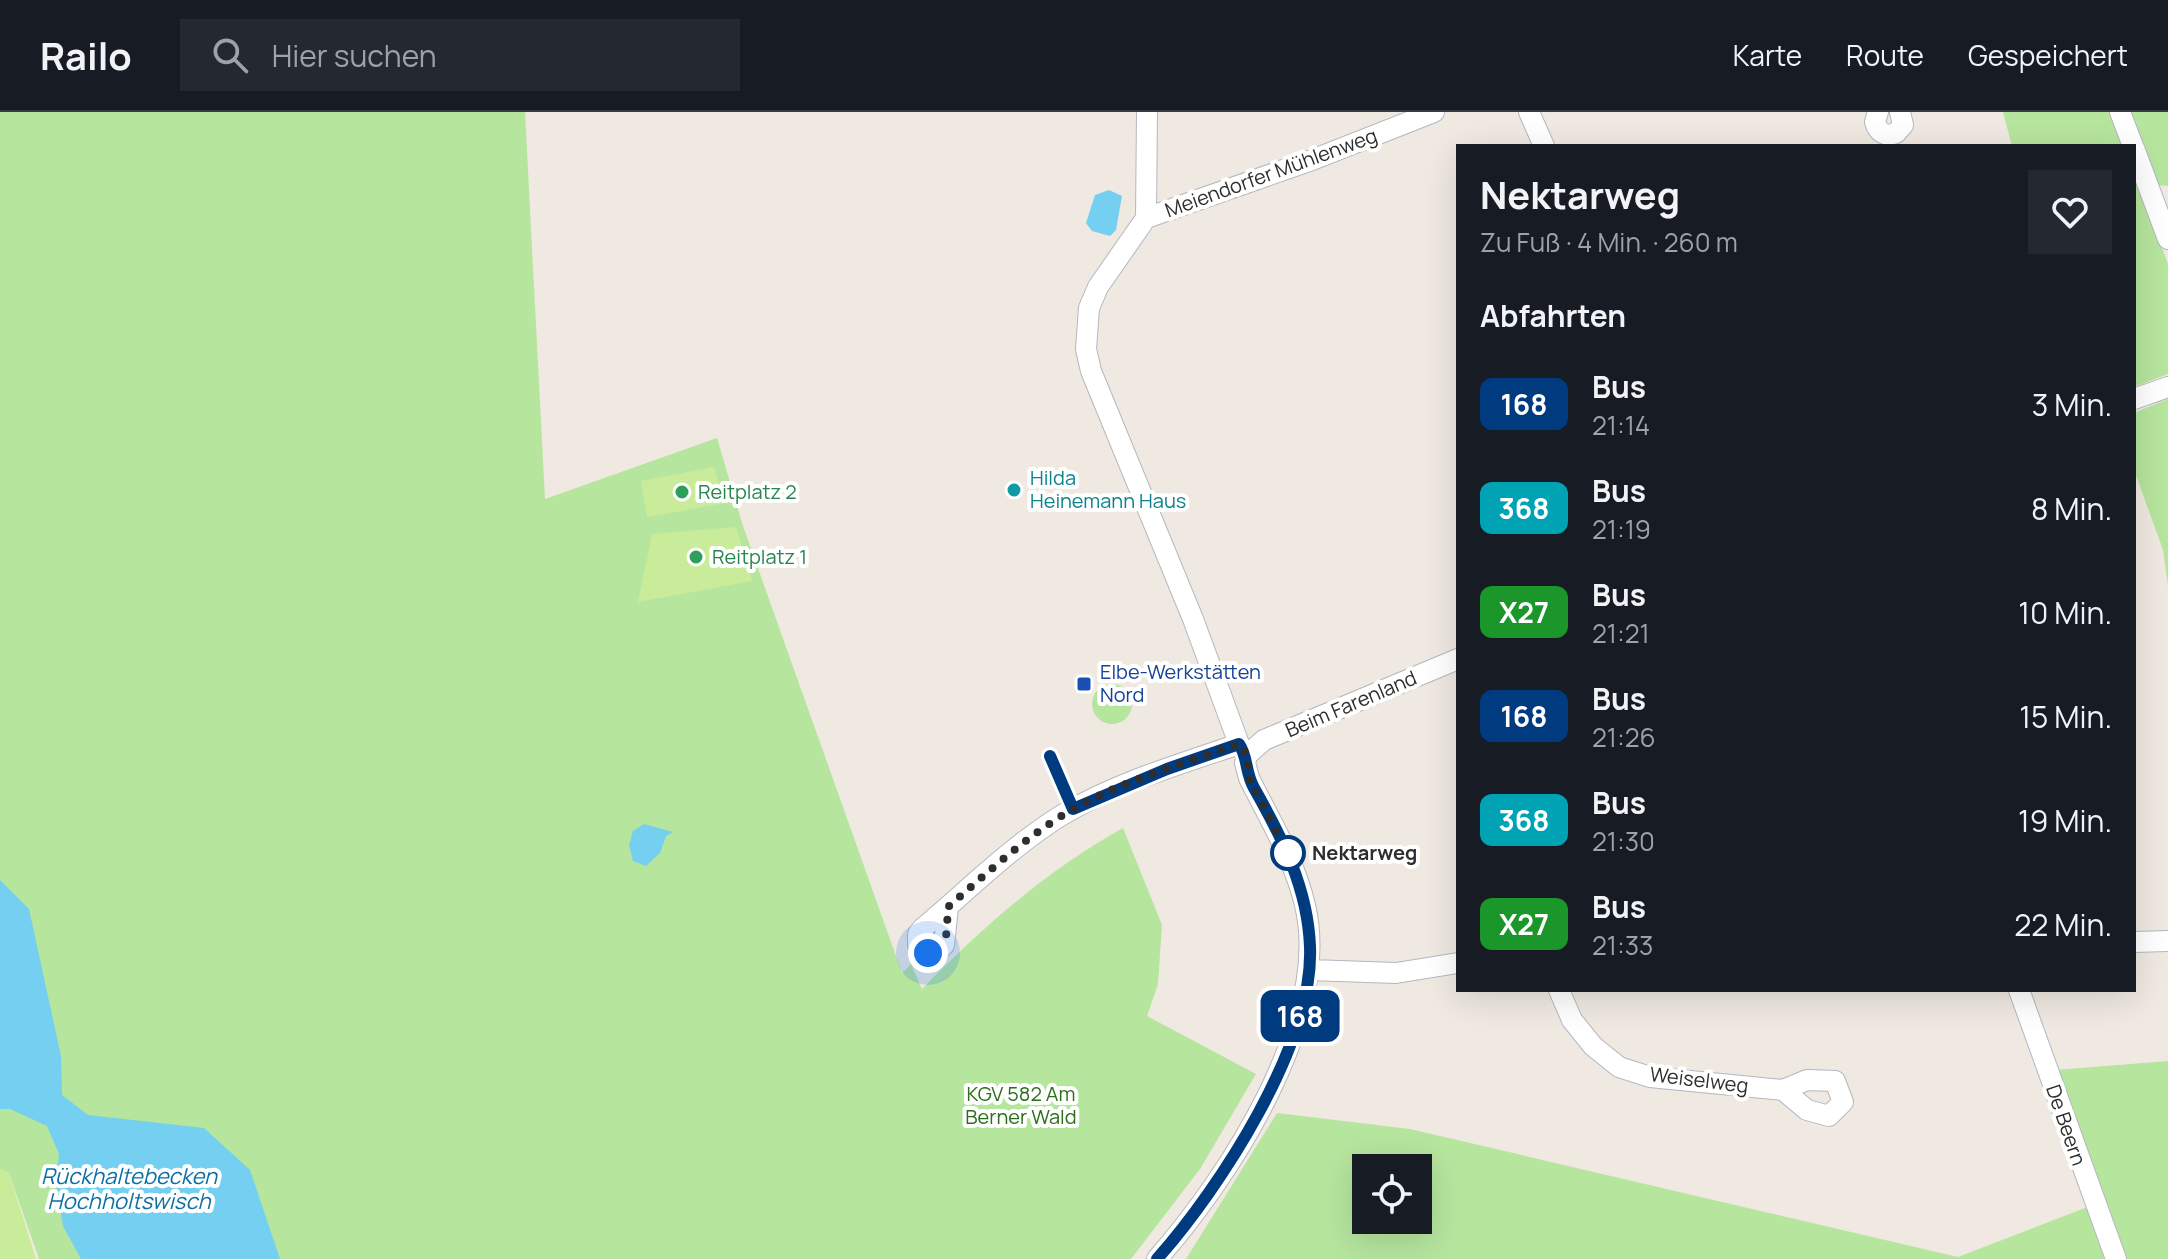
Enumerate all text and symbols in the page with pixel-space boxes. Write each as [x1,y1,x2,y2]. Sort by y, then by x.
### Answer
search box [180,19,740,91]
text: Railo [40,29,132,81]
icon: search [208,33,252,77]
text: Hier suchen [272,35,437,76]
text: Karte [1733,36,1802,74]
text: Route [1846,36,1924,74]
text: Gespeichert [1968,36,2128,74]
street label: Meiendorfer Mühlenweg [1161,122,1381,223]
text: Nektarweg [1480,168,1680,220]
button: heart [2028,170,2112,254]
text: Zu Fuß · 4 Min. · 260 m [1480,224,1738,260]
text: Abfahrten [1480,295,1626,336]
text: Bus [1592,366,1646,407]
text: 3 Min. [2032,384,2112,425]
text: 168 [1501,385,1547,423]
text: 21:14 [1592,407,1650,443]
place label: Hilda Heinemann Haus [1030,464,1186,514]
text: Bus [1592,470,1646,511]
place label: Reitplatz 2 [698,478,797,505]
marker: Hilda Heinemann Haus [1005,481,1023,499]
marker: Reitplatz 2 [673,483,691,501]
text: 8 Min. [2031,488,2112,529]
text: 368 [1499,489,1549,527]
text: 21:19 [1592,511,1651,547]
place label: Reitplatz 1 [712,543,807,570]
marker: Reitplatz 1 [687,548,705,566]
text: Bus [1592,574,1646,615]
text: 10 Min. [2018,592,2112,633]
text: X27 [1499,593,1549,631]
text: 21:21 [1592,615,1650,651]
place label: Elbe-Werkstätten Nord [1100,658,1261,708]
street label: Beim Farenland [1281,664,1421,743]
marker: Elbe-Werkstätten Nord [1075,675,1093,693]
text: Bus [1592,678,1646,719]
text: 15 Min. [2019,696,2112,737]
text: 168 [1501,697,1547,735]
text: 21:26 [1592,719,1656,755]
text: Bus [1592,782,1646,823]
text: 19 Min. [2018,800,2112,841]
text: 368 [1499,801,1549,839]
text: 21:30 [1592,823,1655,859]
marker: Nektarweg [1271,836,1305,870]
place label: Nektarweg [1312,839,1417,866]
text: Bus [1592,886,1646,927]
text: 22 Min. [2014,904,2112,945]
text: X27 [1499,905,1549,943]
text: 21:33 [1592,927,1654,963]
your location [908,933,948,973]
line badge: 168 [1254,990,1346,1042]
text: 168 [1277,997,1323,1035]
street label: Weiselweg [1648,1060,1750,1099]
park label: KGV 582 Am Berner Wald [965,1080,1077,1130]
street label: De Beern [2040,1081,2093,1169]
map controls [1352,1154,1432,1234]
button: locate [1352,1154,1432,1234]
water label: Rückhaltebecken Hochholtswisch [41,1161,218,1216]

